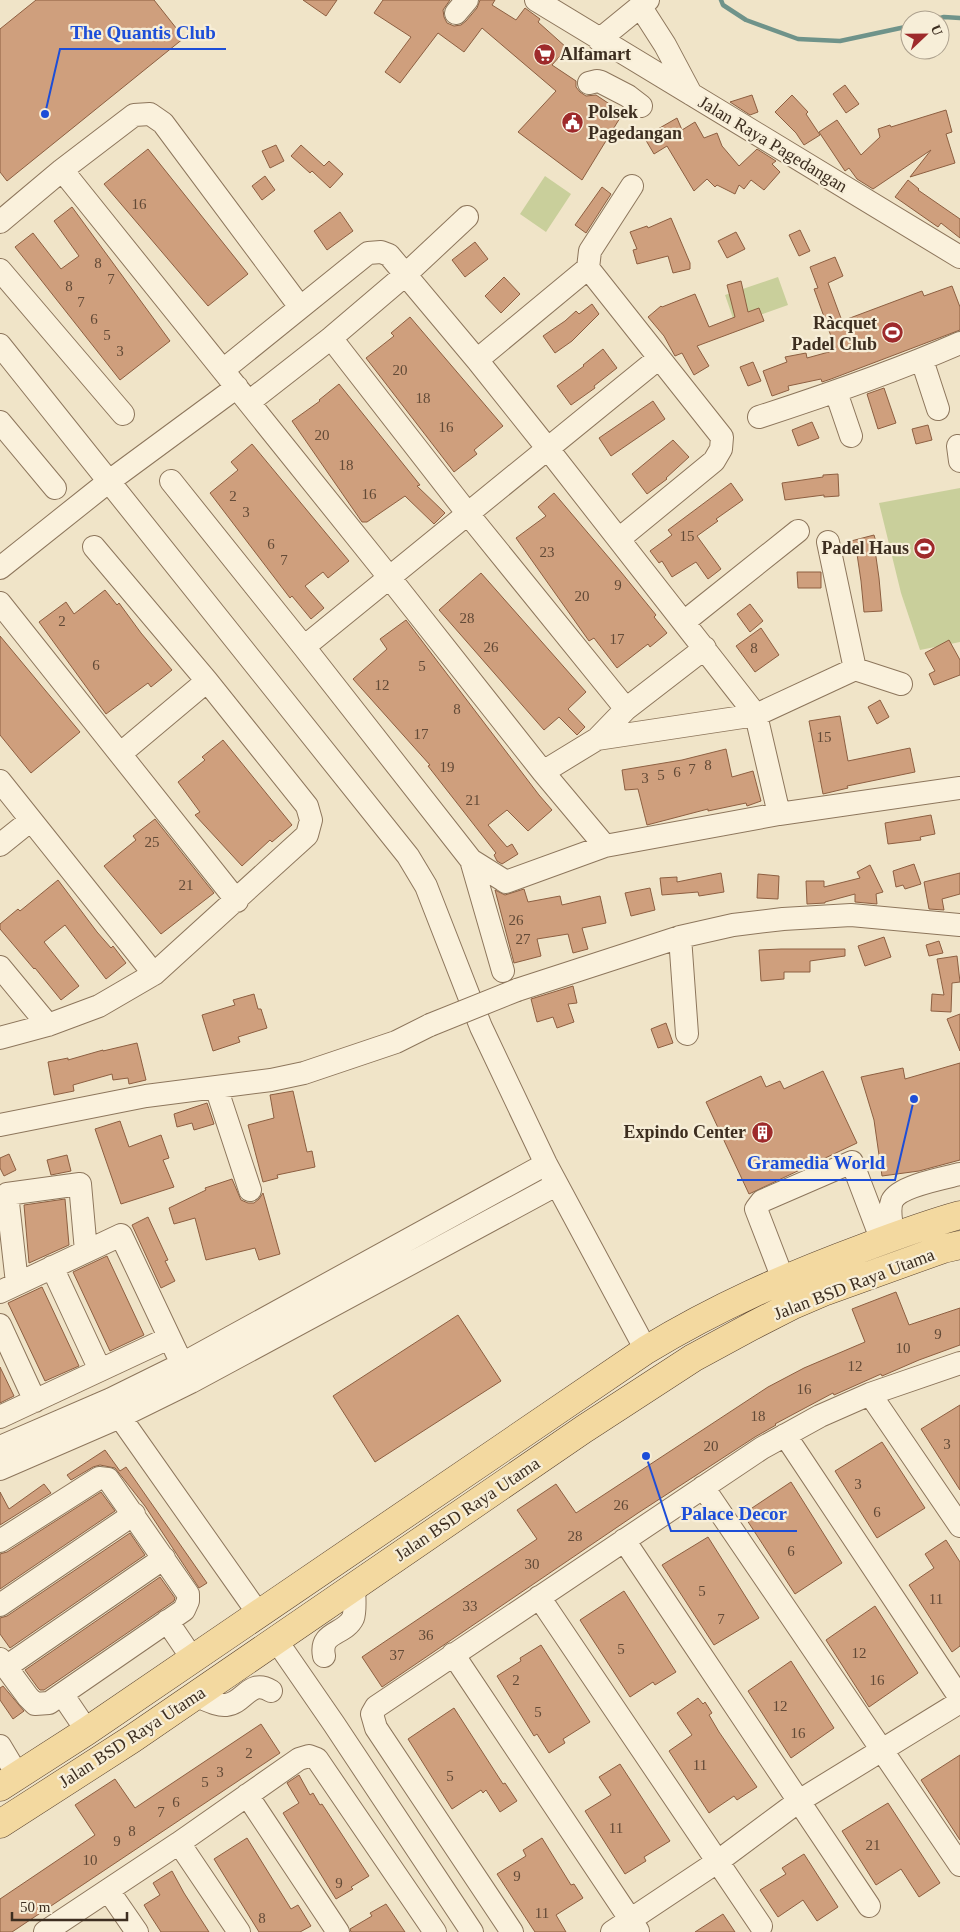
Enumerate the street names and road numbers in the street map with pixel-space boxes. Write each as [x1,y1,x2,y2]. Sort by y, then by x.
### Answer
street label: Jalan Raya Pagedangan [695,92,851,196]
street label: Jalan BSD Raya Utama [771,1244,937,1324]
street label: Jalan BSD Raya Utama [391,1453,543,1565]
street label: Jalan BSD Raya Utama [55,1682,209,1792]

